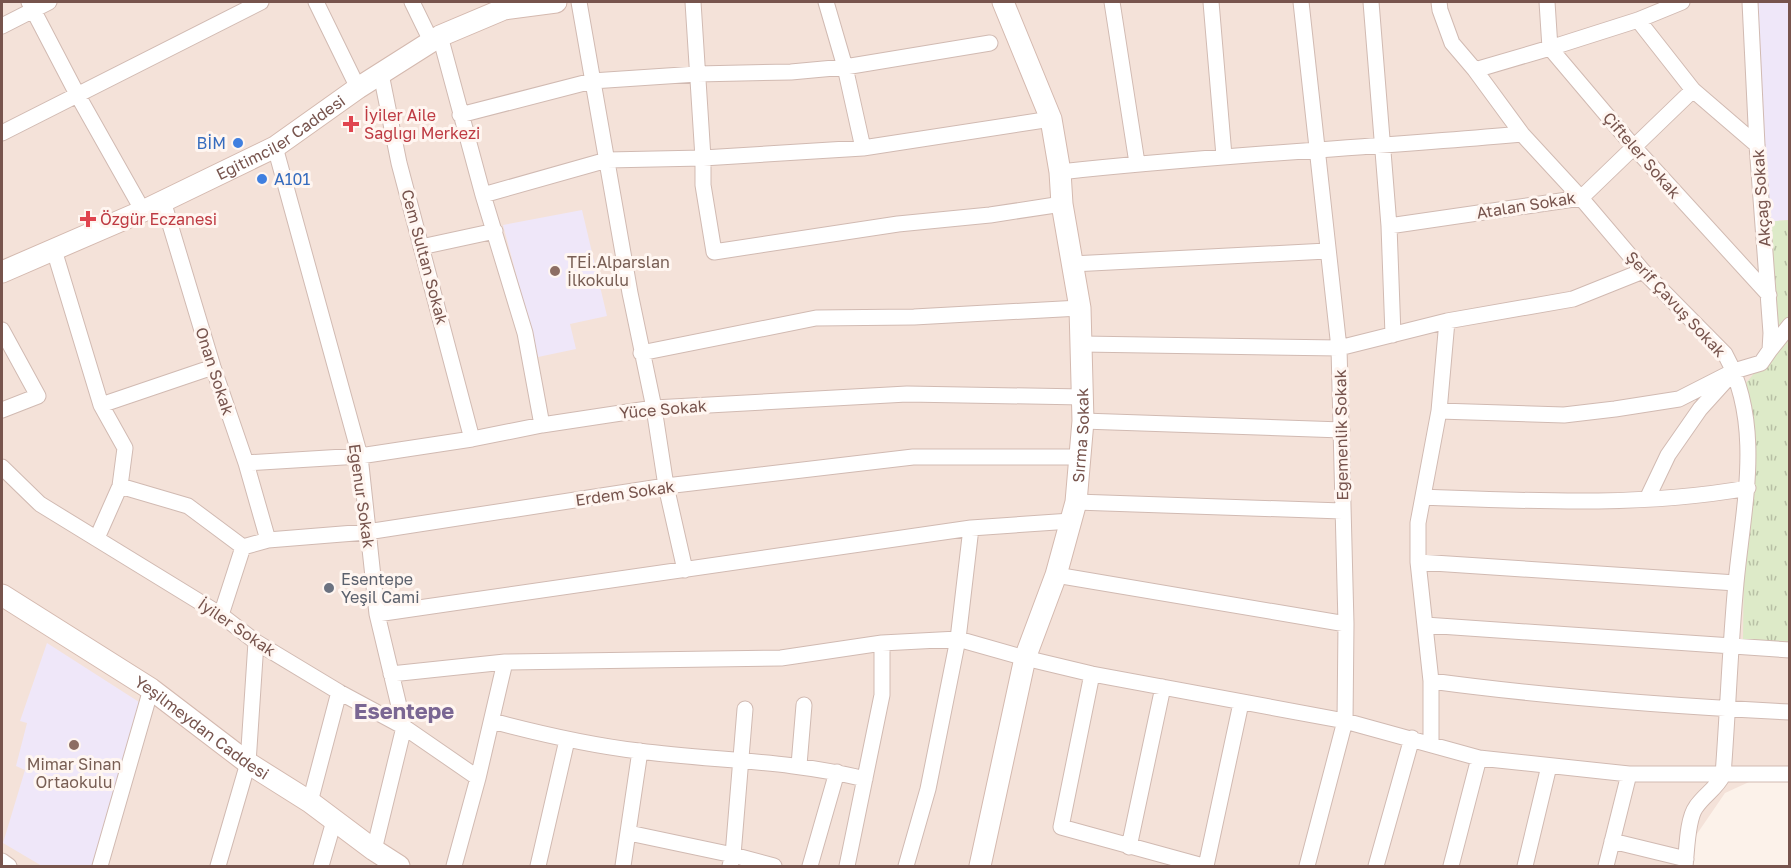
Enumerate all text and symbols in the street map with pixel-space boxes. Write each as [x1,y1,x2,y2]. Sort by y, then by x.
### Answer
street label: Eğitimciler Caddesi [213,90,349,184]
place label: İyiler Aile Sağlığı Merkezi [364,105,480,143]
street label: Çifteler Sokak [1599,108,1685,202]
marker: İyiler Aile Sağlığı Merkezi [342,115,360,133]
place label: BİM [196,133,226,153]
marker: BİM [231,136,245,150]
street label: Akçağ Sokak [1748,148,1774,248]
place label: A101 [274,169,310,189]
marker: A101 [255,172,269,186]
street label: Cem Sultan Sokak [397,187,453,327]
street label: Atalan Sokak [1475,187,1577,223]
place label: Özgür Eczanesi [100,209,217,229]
marker: Özgür Eczanesi [81,212,95,226]
street label: Şerif Çavuş Sokak [1622,247,1730,361]
place label: TEİ.Alparslan İlkokulu [567,252,670,290]
marker: TEİ.Alparslan İlkokulu [548,264,562,278]
street label: Onan Sokak [191,324,239,418]
street label: Egemenlik Sokak [1330,369,1352,501]
street label: Sırma Sokak [1068,388,1093,483]
street label: Yüce Sokak [618,395,708,423]
street label: Egenur Sokak [345,442,379,550]
street label: Erdem Sokak [574,476,676,510]
place label: Esentepe Yeşil Cami [341,569,420,607]
marker: Esentepe Yeşil Cami [322,581,336,595]
street label: İyiler Sokak [194,594,280,660]
street label: Yeşilmeydan Caddesi [131,671,273,784]
district label: Esentepe [354,697,454,724]
marker: Mimar Sinan Ortaokulu [67,738,81,752]
place label: Mimar Sinan Ortaokulu [27,754,121,792]

